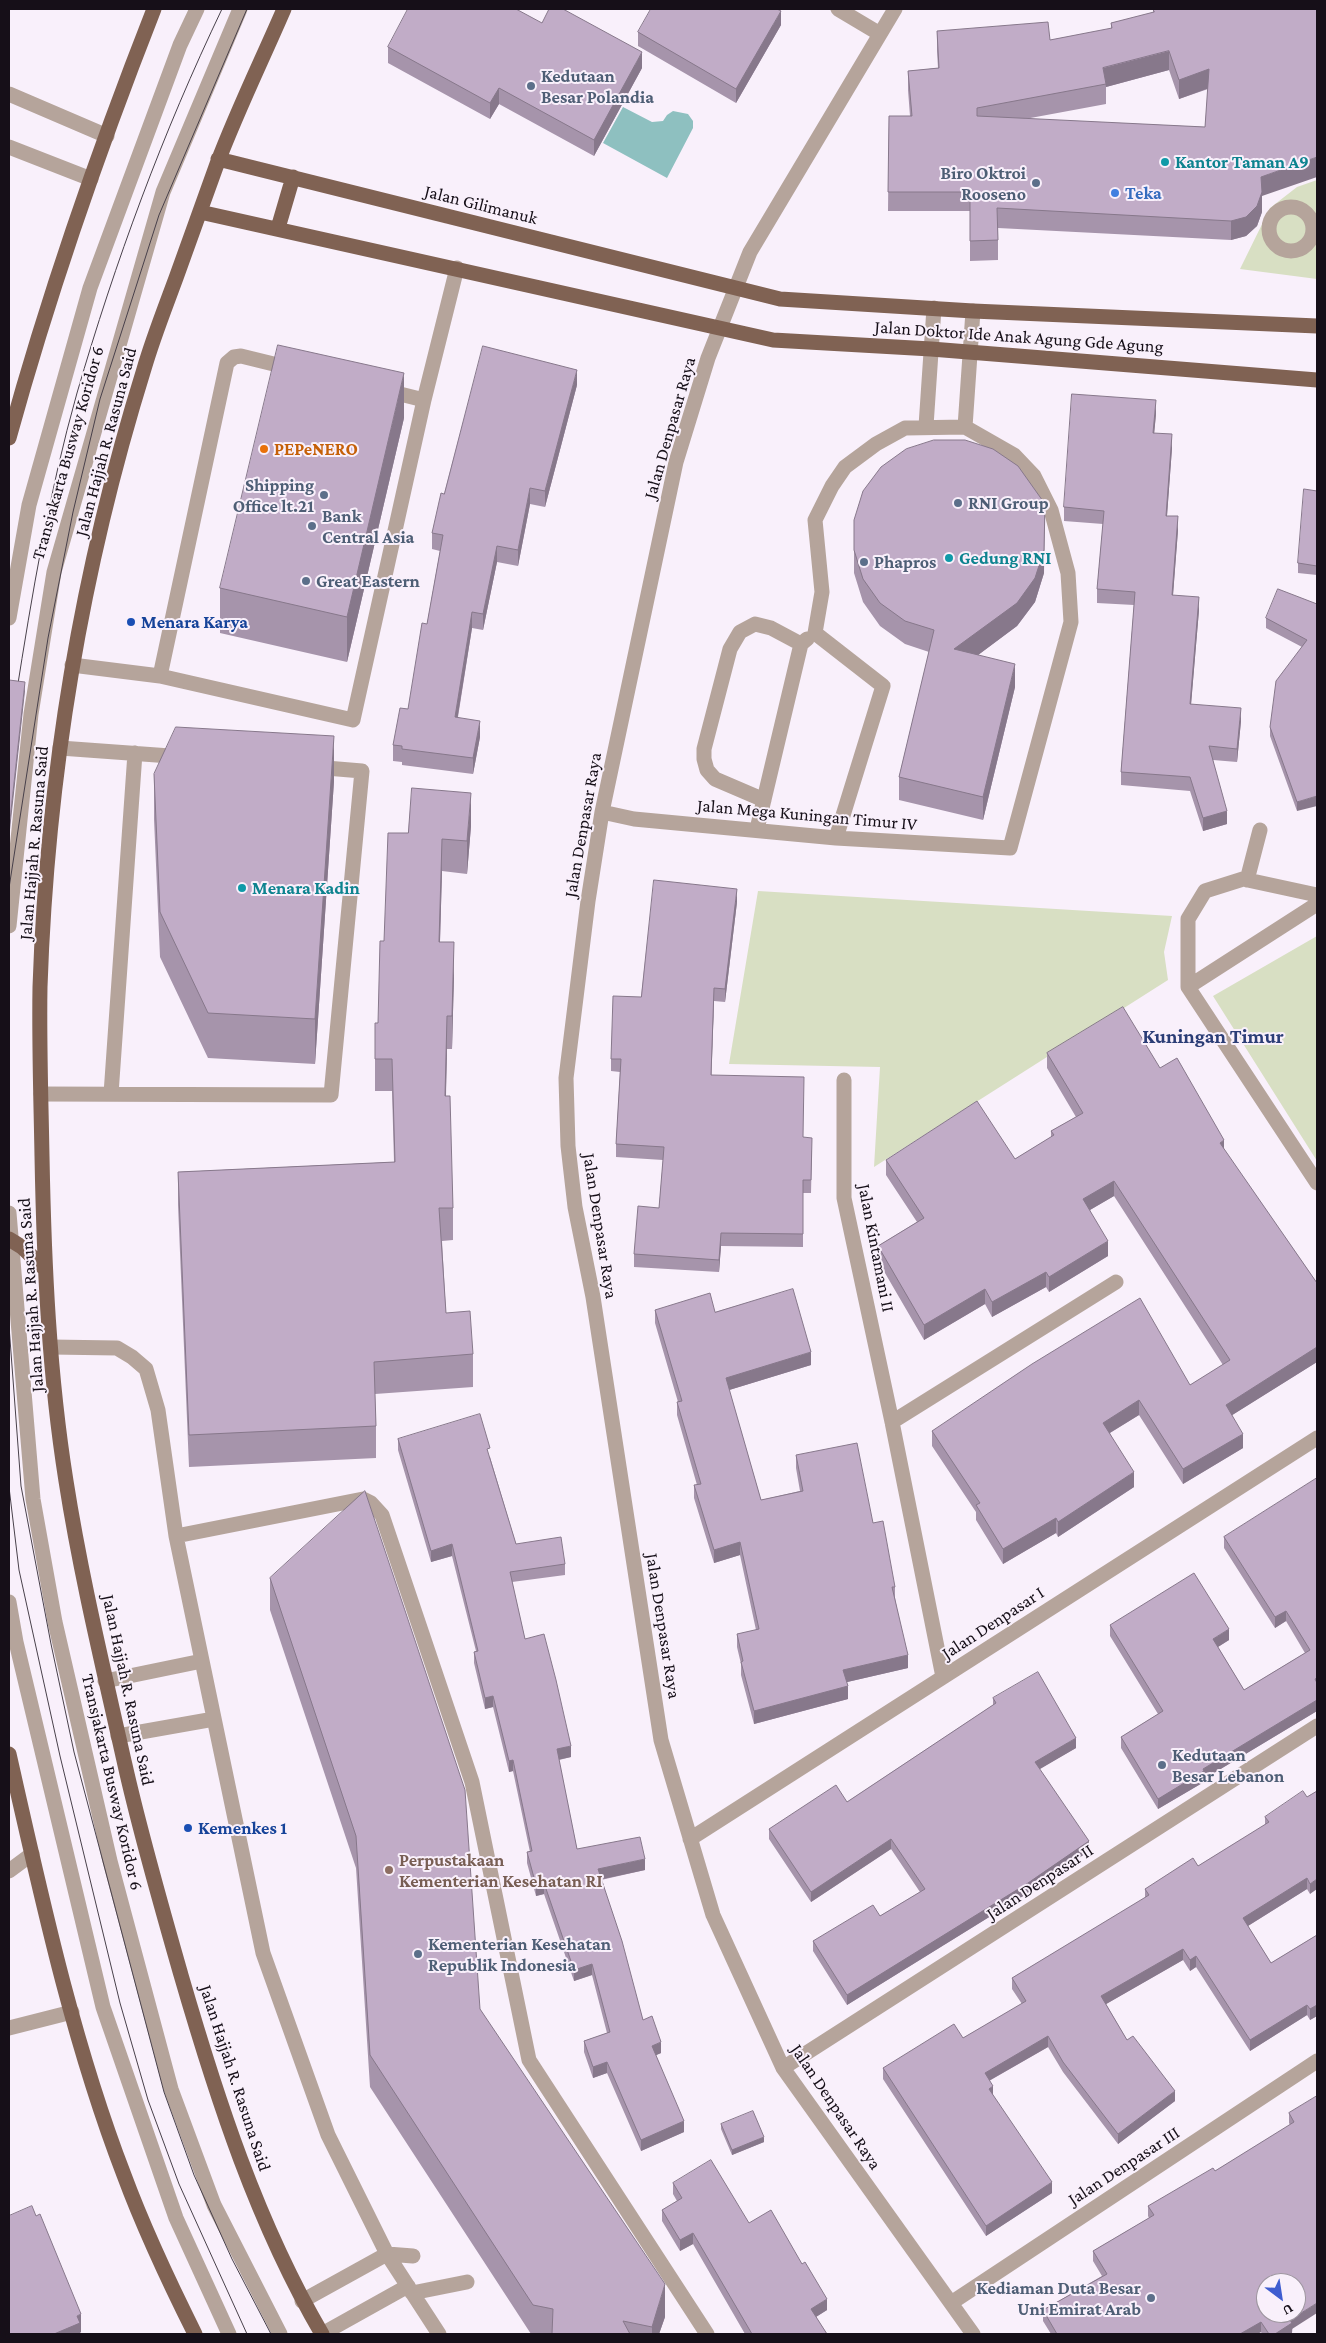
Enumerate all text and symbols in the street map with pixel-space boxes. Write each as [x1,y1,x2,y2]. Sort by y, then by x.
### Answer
place label: Kedutaan Besar Polandia [541,65,654,108]
marker: Kedutaan Besar Polandia [525,80,537,92]
place label: Kantor Taman A9 [1175,151,1309,173]
marker: Kantor Taman A9 [1159,156,1171,168]
place label: Biro Oktroi Rooseno [941,162,1026,204]
marker: Biro Oktroi Rooseno [1030,177,1042,189]
street label: Jalan Gilimanuk [422,181,540,229]
place label: Teka [1125,182,1162,204]
marker: Teka [1109,187,1121,199]
street label: Jalan Doktor Ide Anak Agung Gde Agung [874,316,1164,358]
street label: Transjakarta Busway Koridor 6 [27,344,109,562]
street label: Jalan Hajjah R. Rasuna Said [70,345,142,539]
street label: Jalan Denpasar Raya [639,354,701,502]
place label: PEPeNERO [274,438,358,460]
marker: PEPeNERO [258,443,270,455]
place label: Shipping Office lt.21 [233,474,314,516]
marker: Shipping Office lt.21 [318,489,330,501]
place label: RNI Group [968,492,1049,514]
marker: RNI Group [952,497,964,509]
place label: Bank Central Asia [322,505,414,548]
marker: Bank Central Asia [306,520,318,532]
place label: Gedung RNI [959,547,1051,569]
place label: Phapros [874,551,936,573]
marker: Gedung RNI [943,552,955,564]
marker: Phapros [858,556,870,568]
place label: Great Eastern [316,570,420,592]
marker: Great Eastern [300,575,312,587]
place label: Menara Karya [141,611,248,633]
marker: Menara Karya [125,616,137,628]
street label: Jalan Hajjah R. Rasuna Said [15,745,53,941]
street label: Jalan Denpasar Raya [560,751,606,899]
street label: Jalan Mega Kuningan Timur IV [696,795,918,835]
place label: Menara Kadin [252,877,360,899]
marker: Menara Kadin [236,882,248,894]
district label: Kuningan Timur [1142,1025,1284,1049]
street label: Jalan Denpasar Raya [578,1152,622,1300]
street label: Jalan Kintamani II [853,1182,899,1314]
street label: Jalan Hajjah R. Rasuna Said [13,1197,49,1393]
street label: Jalan Denpasar Raya [641,1552,685,1700]
street label: Jalan Denpasar I [938,1582,1048,1664]
street label: Jalan Hajjah R. Rasuna Said [97,1593,159,1787]
street label: Transjakarta Busway Koridor 6 [77,1672,147,1892]
place label: Kedutaan Besar Lebanon [1172,1744,1284,1786]
marker: Kedutaan Besar Lebanon [1156,1759,1168,1771]
place label: Kemenkes 1 [198,1817,287,1839]
marker: Kemenkes 1 [182,1822,194,1834]
street label: Jalan Denpasar II [982,1839,1098,1925]
place label: Perpustakaan Kementerian Kesehatan RI [399,1849,603,1892]
marker: Perpustakaan Kementerian Kesehatan RI [383,1864,395,1876]
place label: Kementerian Kesehatan Republik Indonesia [428,1933,611,1976]
marker: Kementerian Kesehatan Republik Indonesia [412,1948,424,1960]
street label: Jalan Hajjah R. Rasuna Said [195,1982,275,2174]
street label: Jalan Denpasar Raya [786,2040,886,2174]
street label: Jalan Denpasar III [1064,2122,1184,2210]
north arrow [1256,2273,1306,2323]
place label: Kediaman Duta Besar Uni Emirat Arab [976,2277,1141,2320]
marker: Kediaman Duta Besar Uni Emirat Arab [1145,2292,1157,2304]
text: U [1280,2301,1296,2319]

